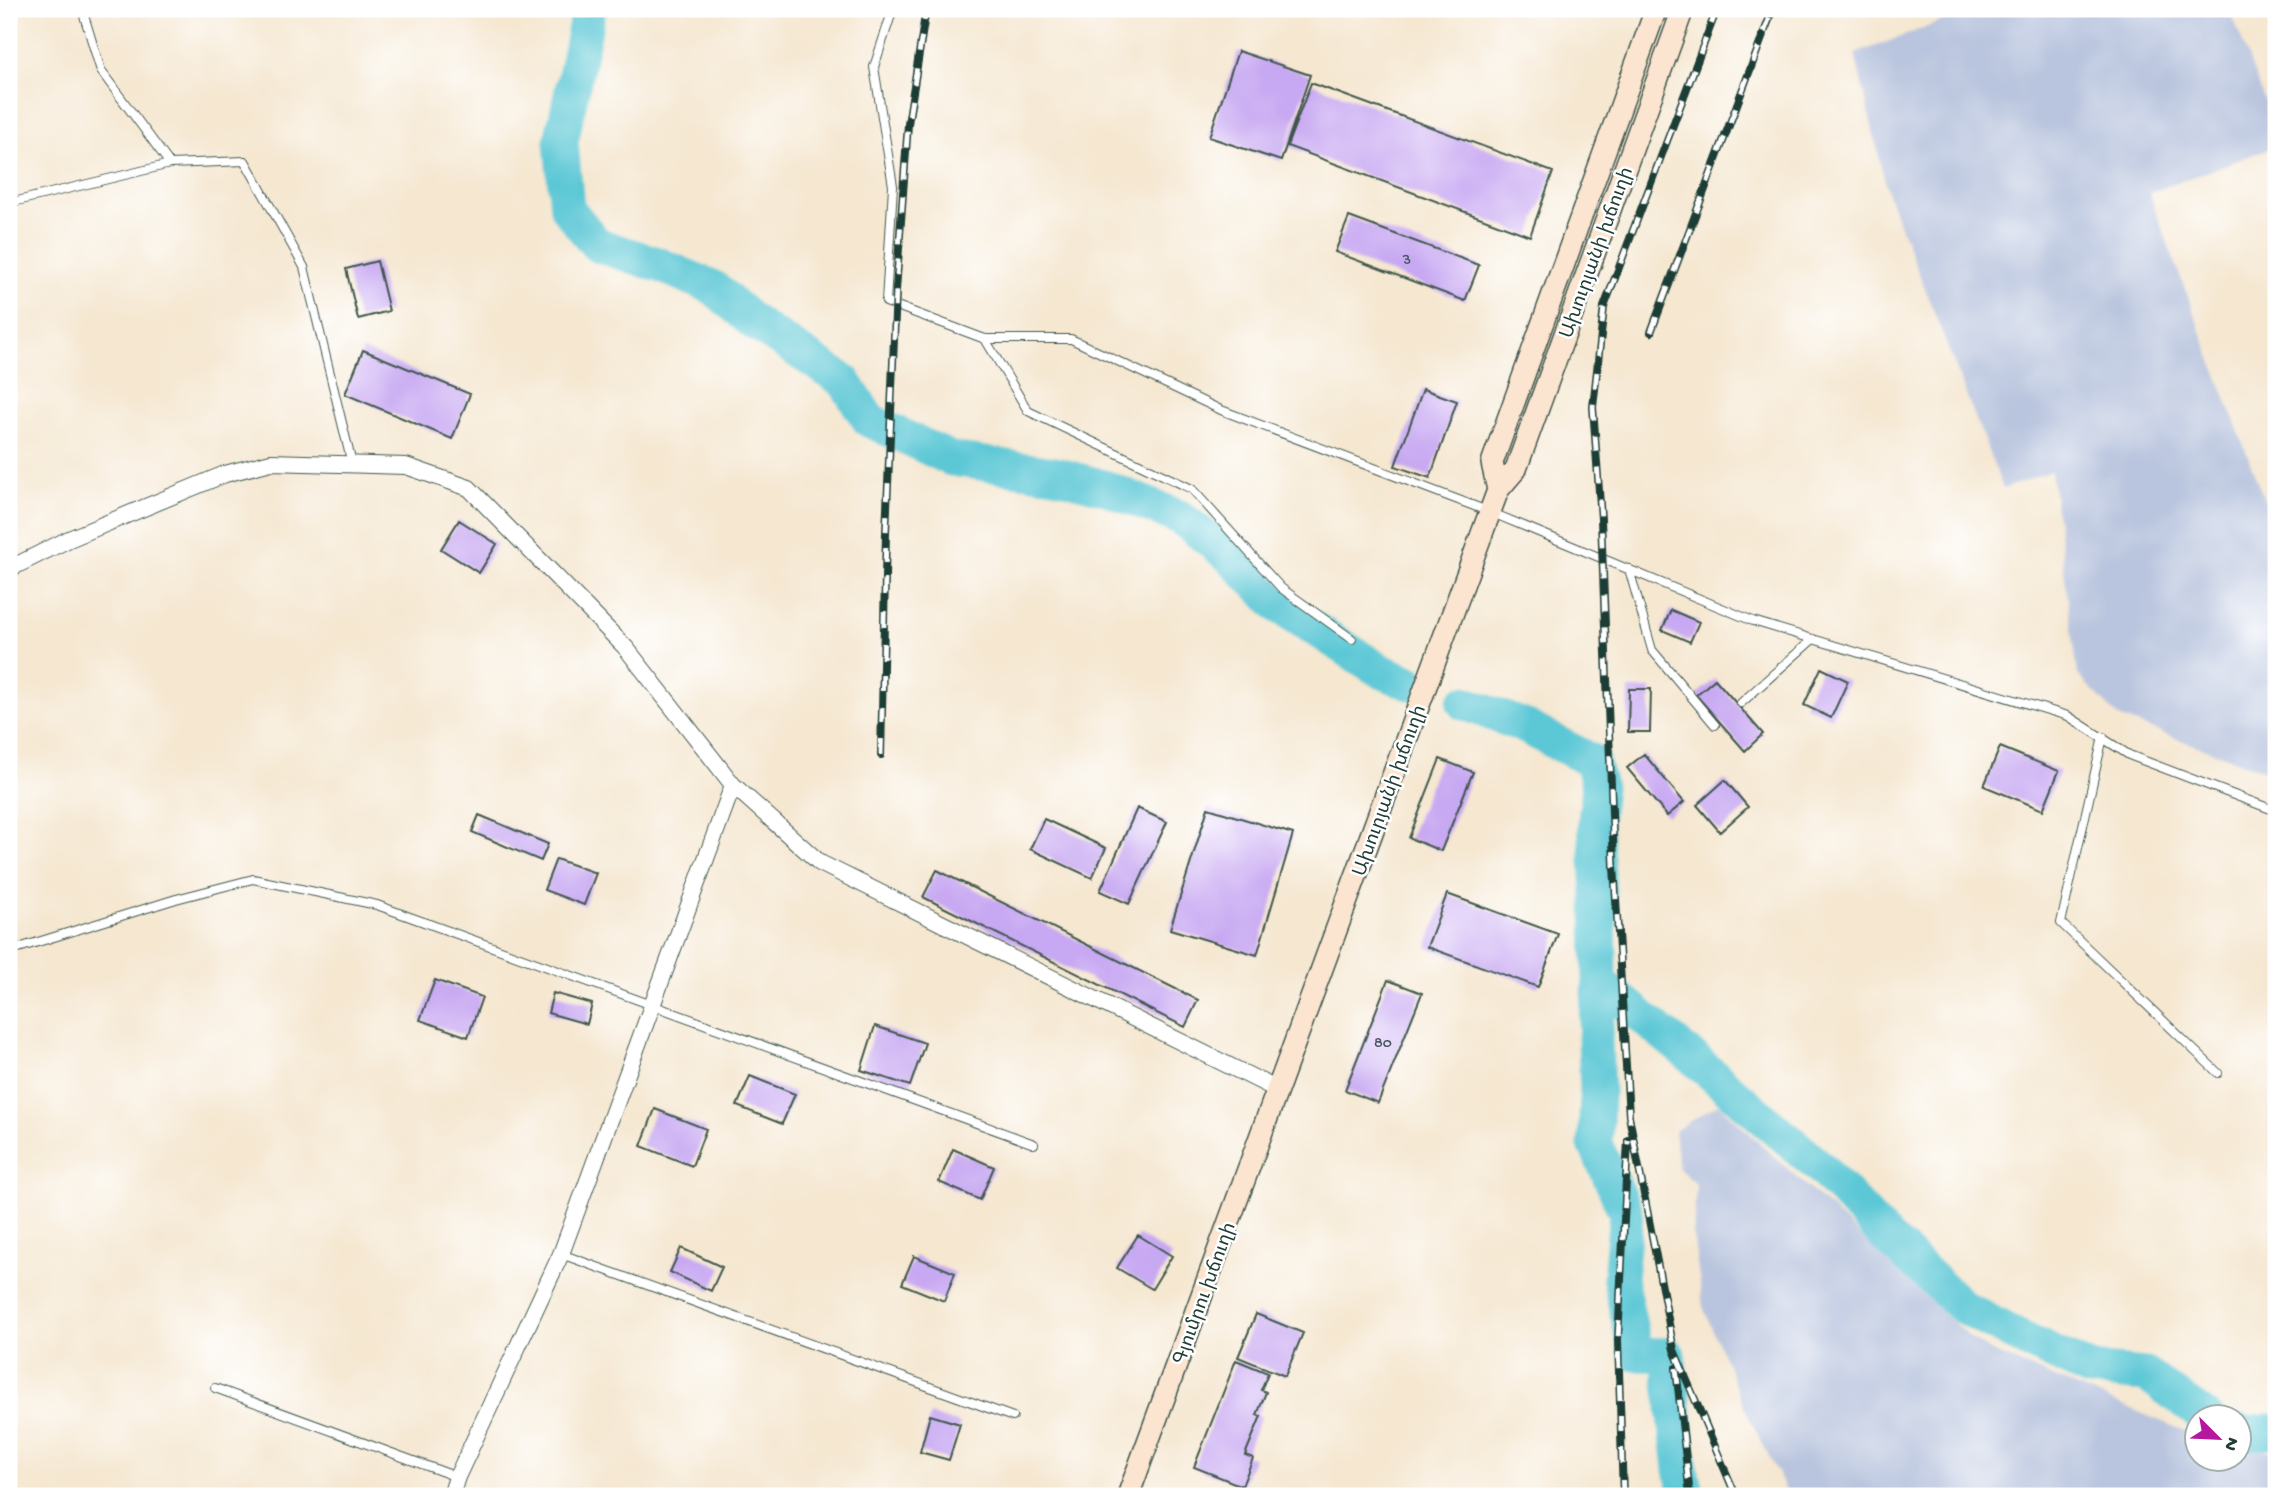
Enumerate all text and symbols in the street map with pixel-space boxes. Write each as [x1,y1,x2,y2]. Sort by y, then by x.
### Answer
street label: Ախուրյանի խճուղի [1556,164,1640,342]
house number: 3 [1402,252,1411,271]
street label: Ախուրյանի խճուղի [1349,702,1433,880]
house number: 80 [1374,1035,1392,1054]
street label: Գյումրու խճուղի [1170,1220,1243,1369]
north arrow [2184,1404,2254,1474]
text: N [2217,1433,2243,1454]

